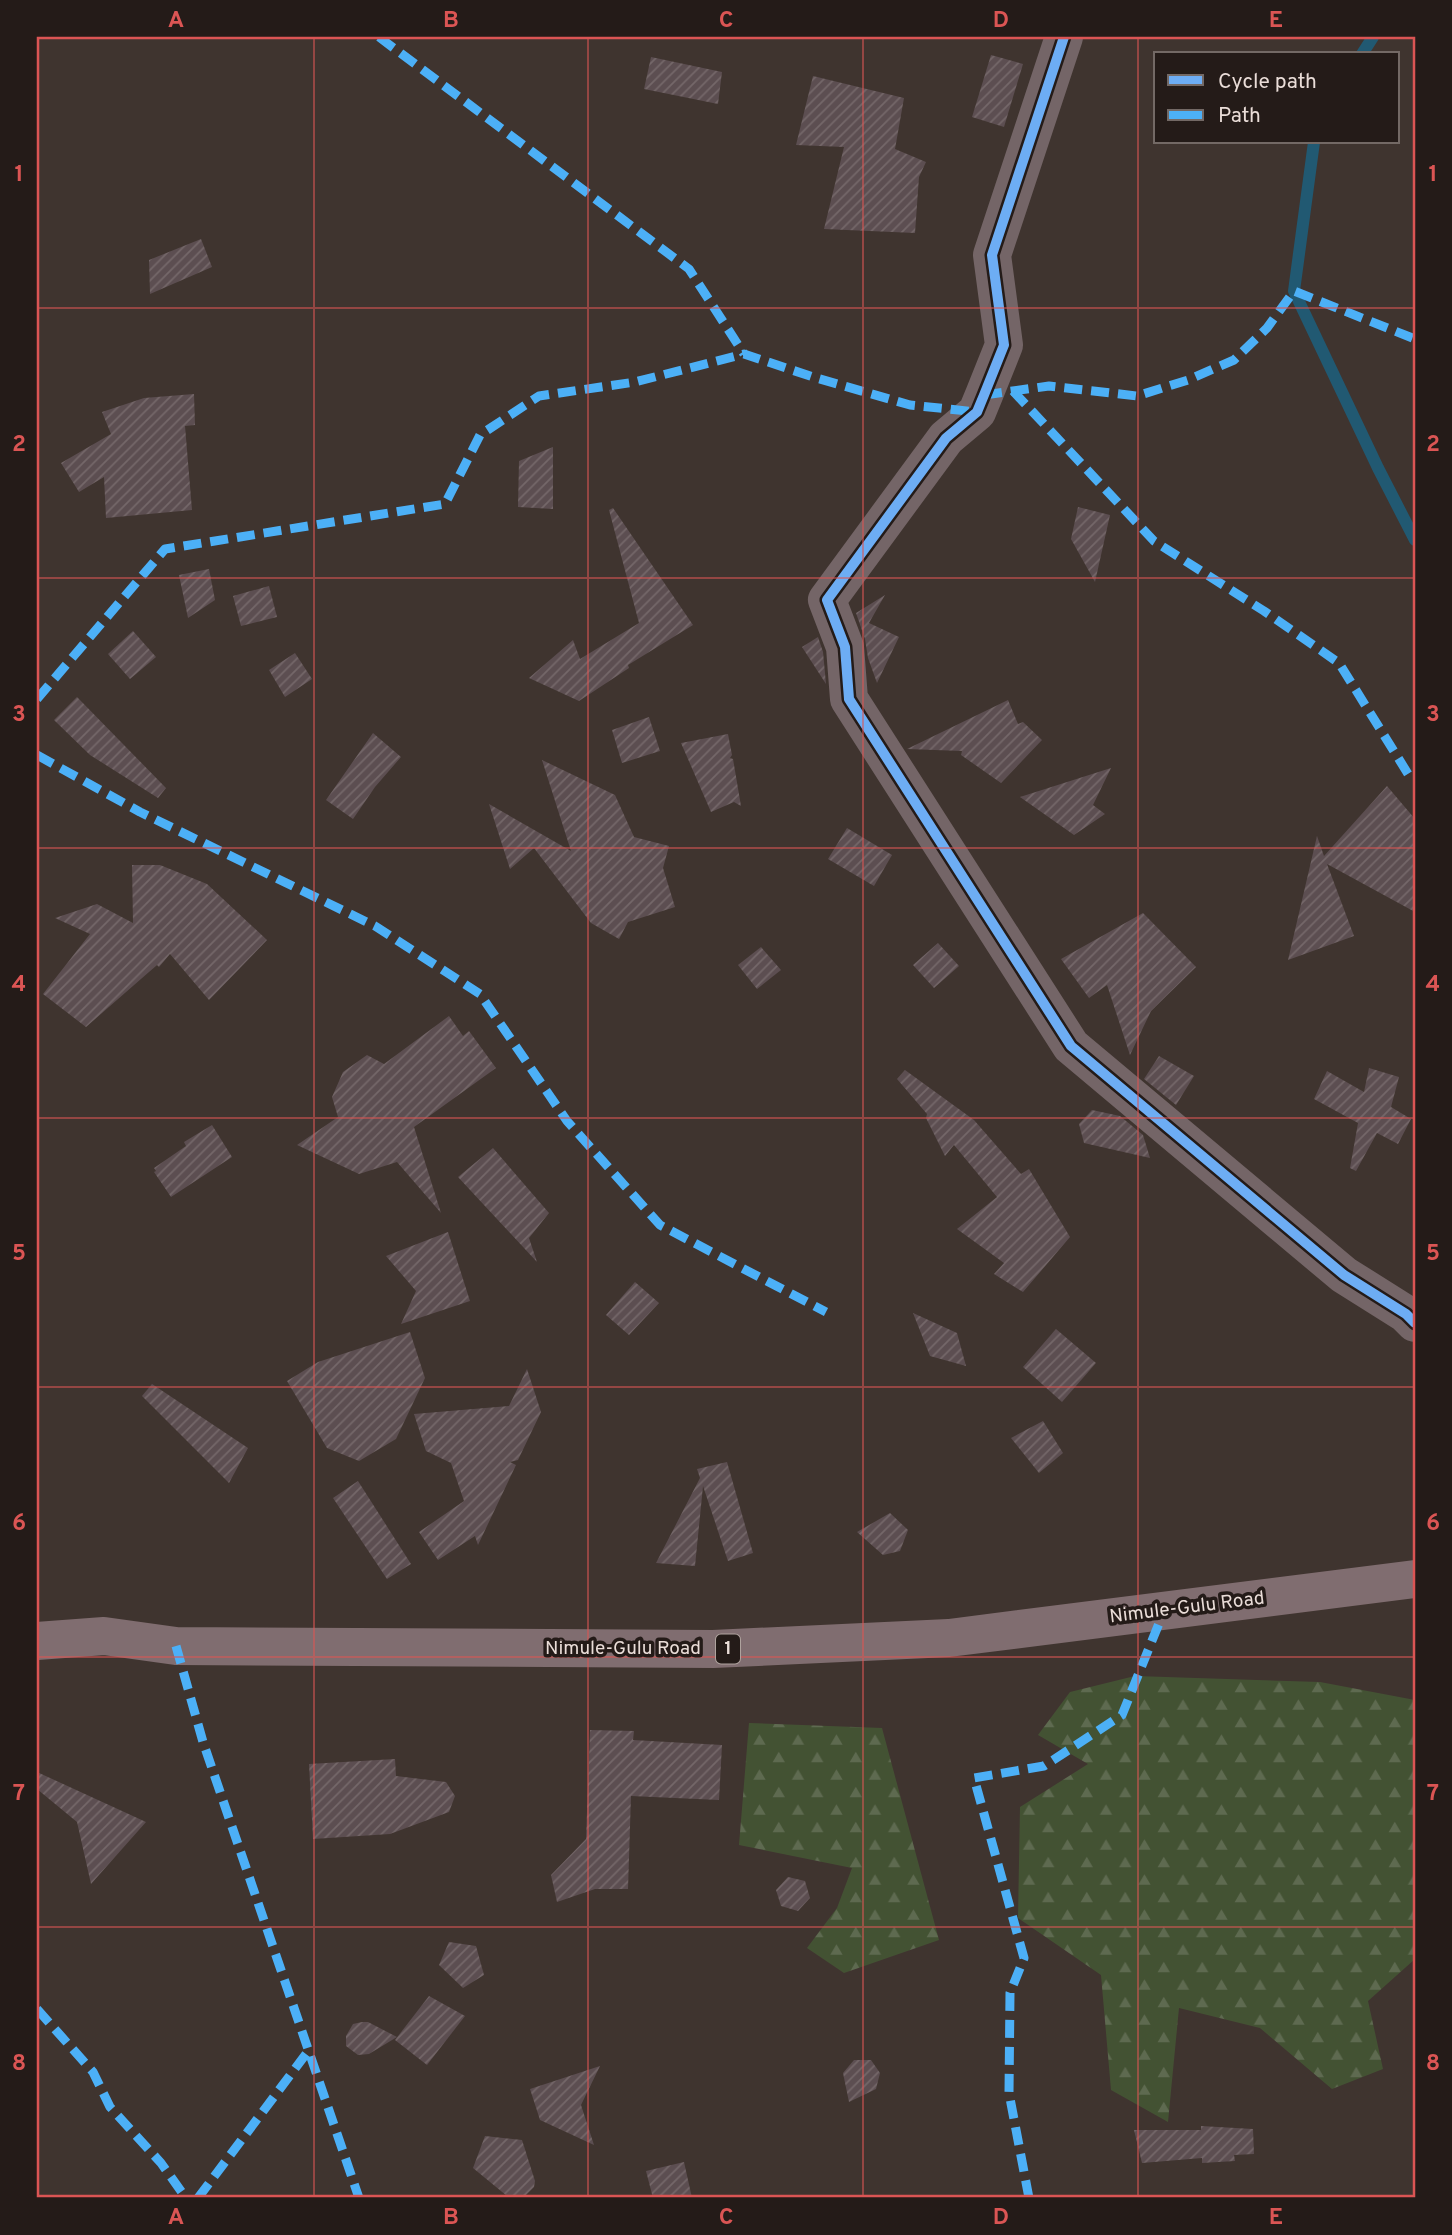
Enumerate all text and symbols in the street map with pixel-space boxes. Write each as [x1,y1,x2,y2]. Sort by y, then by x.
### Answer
text: A [168,7,184,36]
text: B [443,7,459,36]
text: C [719,7,733,36]
text: D [993,7,1009,36]
text: E [1269,7,1283,36]
legend [1154,52,1400,144]
text: Cycle path [1218,69,1317,96]
text: Path [1218,103,1261,130]
text: 1 [14,161,24,190]
text: 1 [1428,161,1438,190]
text: 2 [12,431,26,460]
text: 2 [1426,431,1440,460]
text: 3 [12,701,26,730]
text: 3 [1426,701,1440,730]
text: 4 [12,971,26,1000]
text: 4 [1426,971,1440,1000]
text: 5 [12,1240,26,1269]
text: 5 [1426,1240,1440,1269]
text: 6 [12,1510,26,1539]
text: 6 [1426,1510,1440,1539]
street label: Nimule-Gulu Road [1108,1587,1266,1629]
road number: 1 [716,1634,740,1664]
street label: Nimule-Gulu Road [545,1637,701,1661]
text: 7 [13,1780,25,1809]
text: 7 [1427,1780,1439,1809]
text: 8 [12,2050,26,2079]
text: 8 [1426,2050,1440,2079]
text: A [168,2204,184,2233]
text: B [443,2204,459,2233]
text: C [719,2204,733,2233]
text: D [993,2204,1009,2233]
text: E [1269,2204,1283,2233]

